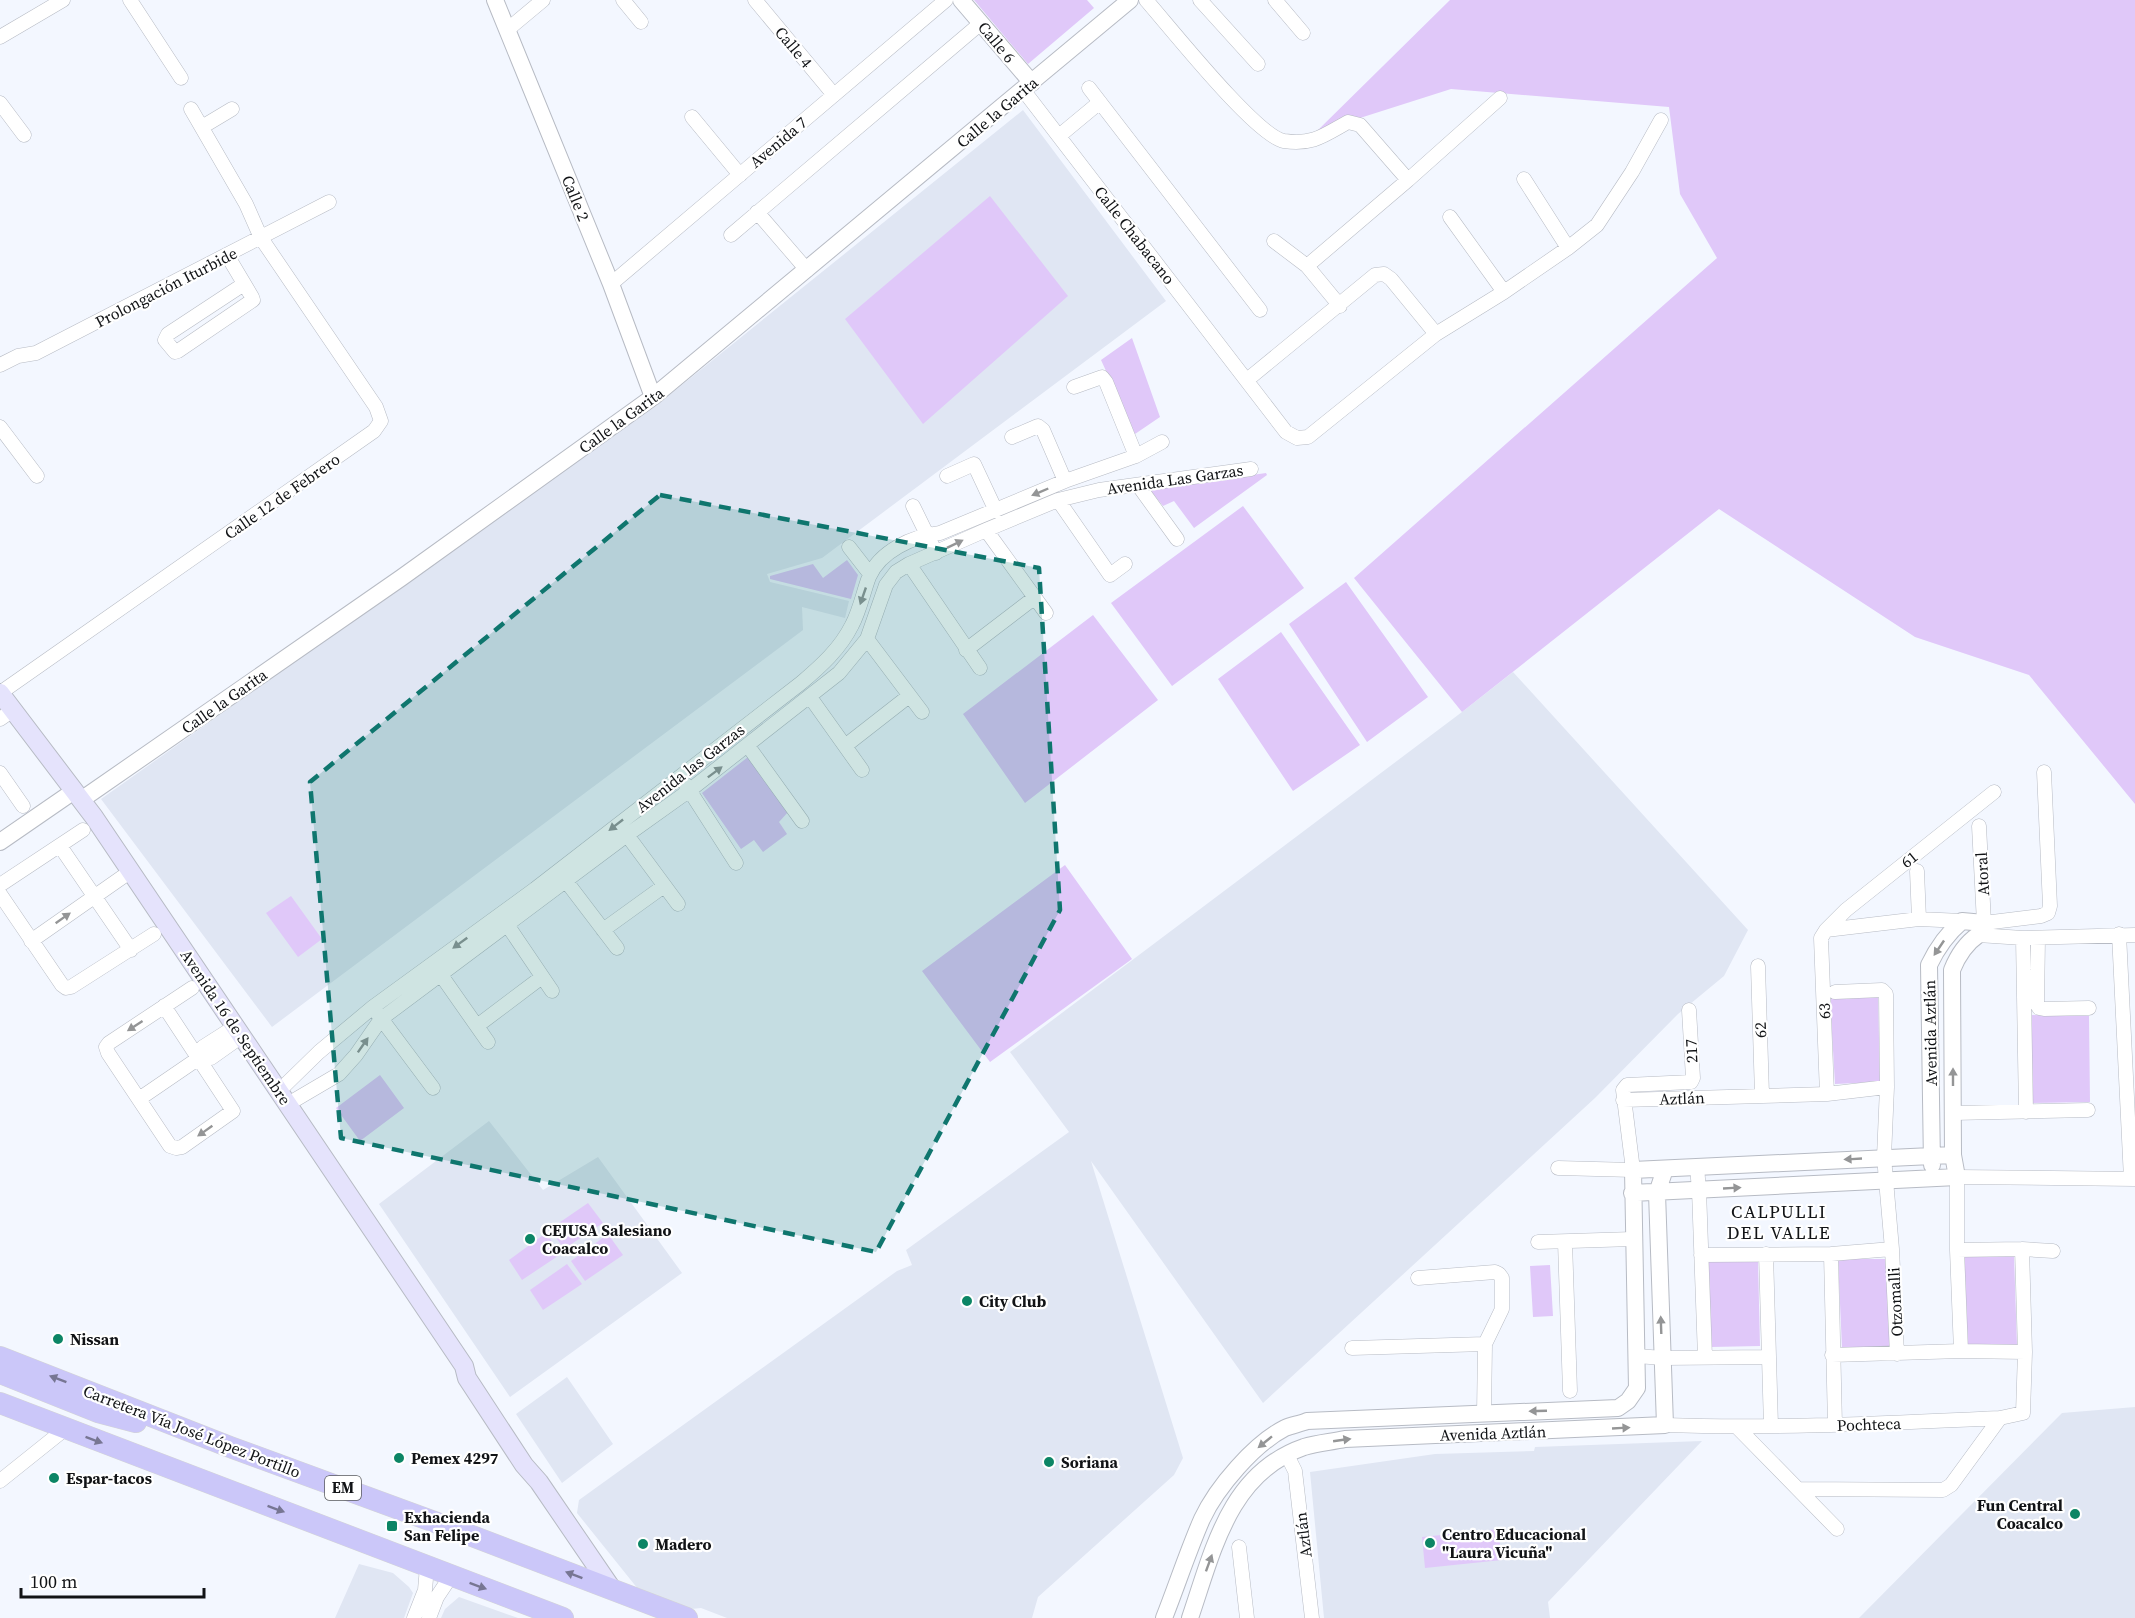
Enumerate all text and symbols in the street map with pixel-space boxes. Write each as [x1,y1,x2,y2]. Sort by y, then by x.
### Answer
street label: Calle 6 [973,17,1021,67]
street label: Calle 4 [770,22,818,72]
street label: Calle la Garita [952,71,1043,153]
street label: Avenida 7 [745,111,811,173]
street label: Calle 2 [557,172,595,224]
street label: Calle Chabacano [1090,181,1181,289]
street label: Prolongación Iturbide [91,242,241,332]
street label: Calle la Garita [574,381,669,458]
street label: Calle 12 de Febrero [220,448,344,544]
street label: Avenida Las Garzas [1105,459,1245,499]
one-way arrow [1031,487,1049,497]
one-way arrow [947,539,964,549]
one-way arrow [857,587,867,605]
street label: Calle la Garita [177,663,272,739]
street label: Avenida las Garzas [631,719,749,817]
one-way arrow [707,766,722,778]
one-way arrow [608,819,624,832]
street label: 61 [1896,845,1922,873]
street label: Atoral [1970,851,1994,896]
one-way arrow [55,912,71,924]
one-way arrow [453,937,469,949]
one-way arrow [1934,940,1945,956]
street label: Avenida 16 de Septiembre [176,945,296,1109]
street label: Avenida Aztlán [1918,979,1942,1086]
street label: 63 [1813,1003,1835,1019]
one-way arrow [127,1020,143,1032]
street label: 62 [1749,1022,1771,1038]
one-way arrow [357,1038,369,1054]
street label: 217 [1679,1038,1703,1064]
one-way arrow [1948,1067,1958,1086]
street label: Aztlán [1659,1086,1705,1110]
one-way arrow [198,1125,214,1137]
one-way arrow [1843,1154,1862,1163]
one-way arrow [1723,1184,1742,1193]
district label: CALPULLI DEL VALLE [1727,1199,1831,1245]
place label: CEJUSA Salesiano Coacalco [542,1219,672,1259]
marker: CEJUSA Salesiano Coacalco [523,1232,537,1246]
street label: Otzomalli [1882,1267,1908,1337]
place label: City Club [979,1290,1047,1312]
marker: City Club [960,1294,974,1308]
one-way arrow [1657,1315,1666,1334]
place label: Nissan [70,1328,119,1350]
marker: Nissan [51,1332,65,1346]
one-way arrow [48,1374,66,1384]
street label: Carretera Vía José López Portillo [80,1379,304,1483]
one-way arrow [1529,1407,1548,1416]
street label: Pochteca [1836,1412,1902,1436]
street label: Avenida Aztlán [1439,1420,1547,1446]
one-way arrow [1611,1424,1630,1433]
one-way arrow [85,1435,103,1445]
one-way arrow [1257,1436,1273,1449]
one-way arrow [1333,1436,1352,1445]
place label: Pemex 4297 [411,1447,499,1469]
marker: Pemex 4297 [392,1451,406,1465]
place label: Soriana [1061,1451,1118,1473]
marker: Soriana [1042,1455,1056,1469]
place label: Espar-tacos [66,1467,152,1489]
marker: Espar-tacos [47,1471,61,1485]
road number: EM [325,1476,361,1500]
place label: Fun Central Coacalco [1977,1494,2063,1534]
one-way arrow [267,1505,285,1514]
place label: Exhacienda San Felipe [404,1506,490,1546]
marker: Fun Central Coacalco [2068,1507,2082,1521]
street label: Aztlán [1289,1511,1317,1559]
marker: Exhacienda San Felipe [385,1519,399,1533]
place label: Centro Educacional "Laura Vicuña" [1442,1523,1586,1563]
place label: Madero [655,1533,712,1555]
marker: Centro Educacional "Laura Vicuña" [1423,1536,1437,1550]
marker: Madero [636,1537,650,1551]
one-way arrow [1205,1554,1215,1572]
scale bar [21,1561,204,1599]
text: 100 m [30,1569,77,1594]
one-way arrow [565,1570,583,1579]
one-way arrow [469,1581,487,1591]

